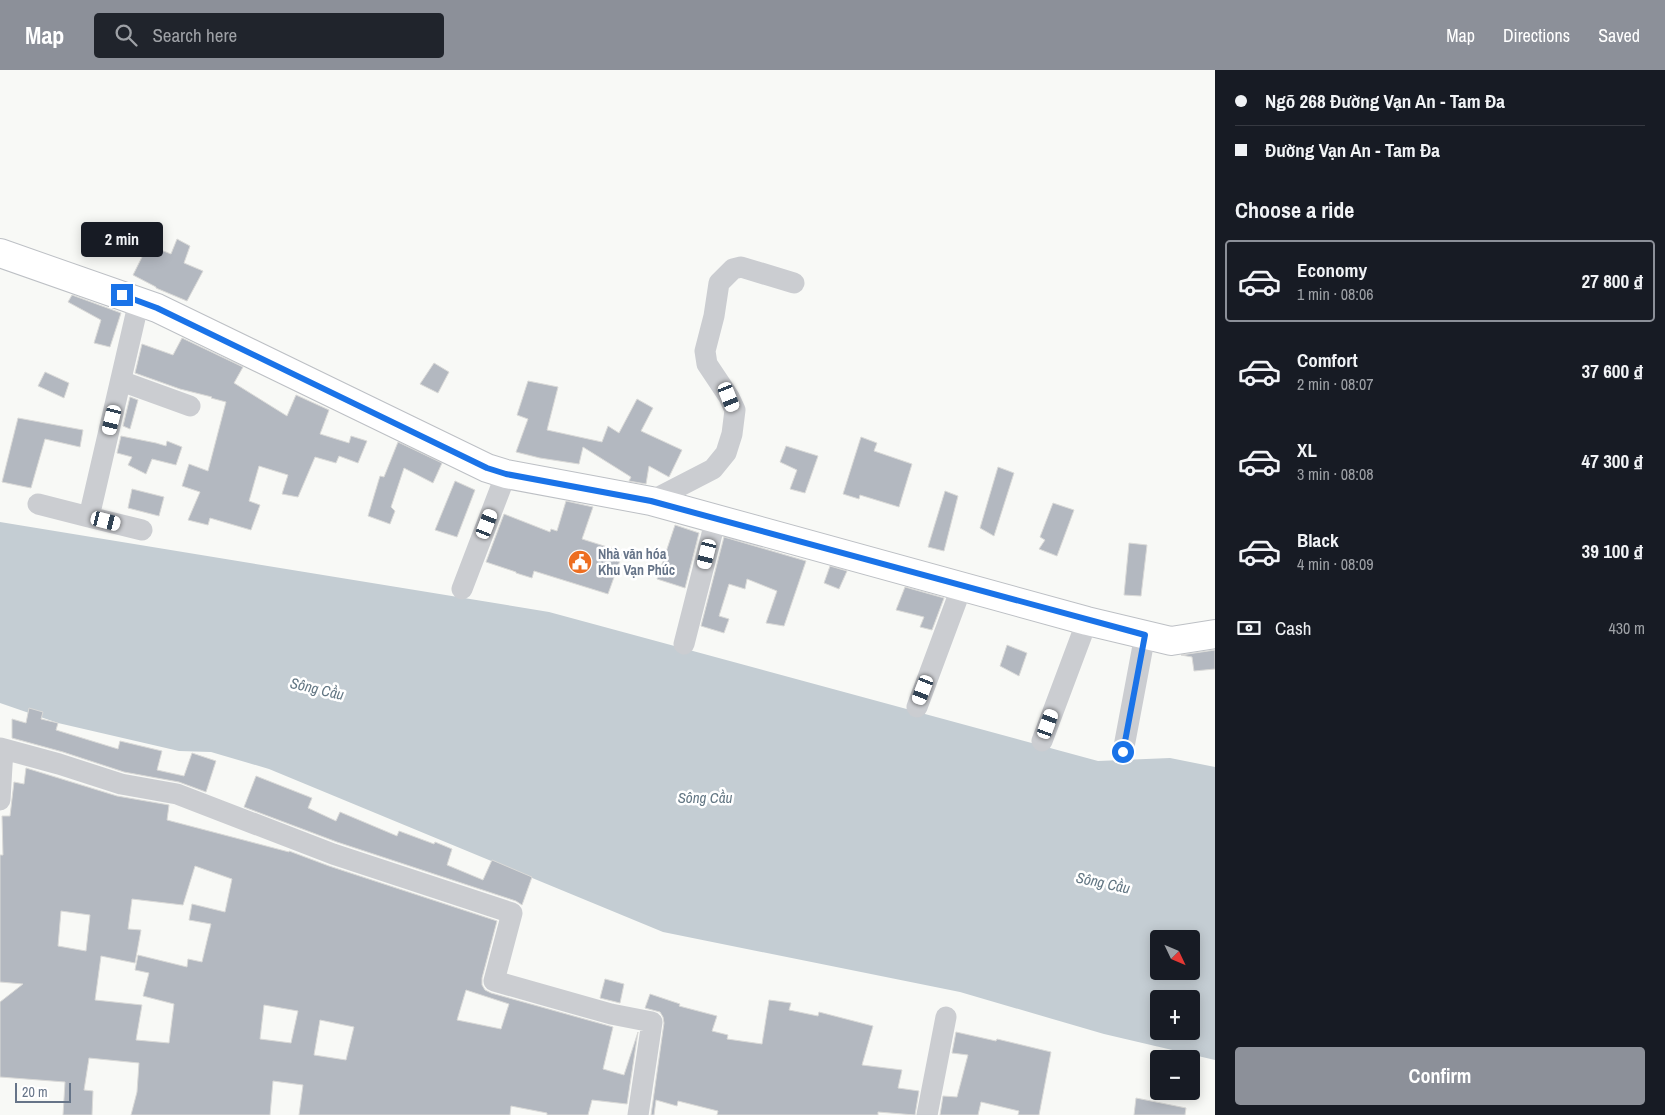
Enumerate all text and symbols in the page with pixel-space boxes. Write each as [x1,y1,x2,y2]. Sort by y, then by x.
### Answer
search box [94,13,444,58]
text: Map [25,19,64,51]
icon: search [112,21,140,49]
text: Search here [152,22,237,48]
text: Map [1446,23,1475,48]
text: Directions [1503,23,1570,48]
text: Saved [1598,23,1640,48]
text: Ngõ 268 Đường Vạn An - Tam Đa [1265,88,1505,114]
text: Đường Vạn An - Tam Đa [1265,137,1440,163]
text: Choose a ride [1235,195,1354,225]
callout: 2 min [81,222,163,258]
text: 2 min [105,228,139,250]
text: Economy [1297,257,1367,283]
icon: car [1237,259,1282,304]
text: 27 800 ₫ [1581,268,1643,294]
text: 1 min · 08:06 [1297,283,1374,305]
route end [111,284,133,306]
text: Comfort [1297,347,1358,373]
icon: car [1237,349,1282,394]
text: 37 600 ₫ [1581,358,1643,384]
text: 2 min · 08:07 [1297,373,1374,395]
car [716,380,741,414]
car [101,404,122,436]
text: XL [1297,437,1317,463]
icon: car [1237,439,1282,484]
text: 47 300 ₫ [1581,448,1643,474]
text: 3 min · 08:08 [1297,463,1374,485]
car [474,507,499,541]
car [89,510,122,532]
text: Black [1297,527,1339,553]
icon: car [1237,529,1282,574]
car [696,538,717,570]
text: 39 100 ₫ [1581,538,1643,564]
place label: Nhà văn hóa Khu Vạn Phúc [598,545,675,579]
public building icon: Nhà văn hóa Khu Vạn Phúc [567,549,593,575]
text: 4 min · 08:09 [1297,553,1374,575]
icon: cash [1235,614,1263,642]
text: Cash [1275,615,1311,641]
text: 430 m [1609,617,1645,639]
water label: Sông Cầu [288,672,346,705]
car [910,673,935,707]
car [1035,707,1060,741]
route start [1112,741,1134,763]
water label: Sông Cầu [678,787,733,808]
water label: Sông Cầu [1074,867,1132,899]
north arrow [1150,930,1200,980]
map controls [1150,930,1200,1100]
button: + [1150,990,1200,1040]
button: Confirm [1235,1047,1645,1105]
button: − [1150,1050,1200,1100]
scale bar [15,1080,71,1103]
text: 20 m [22,1083,48,1101]

